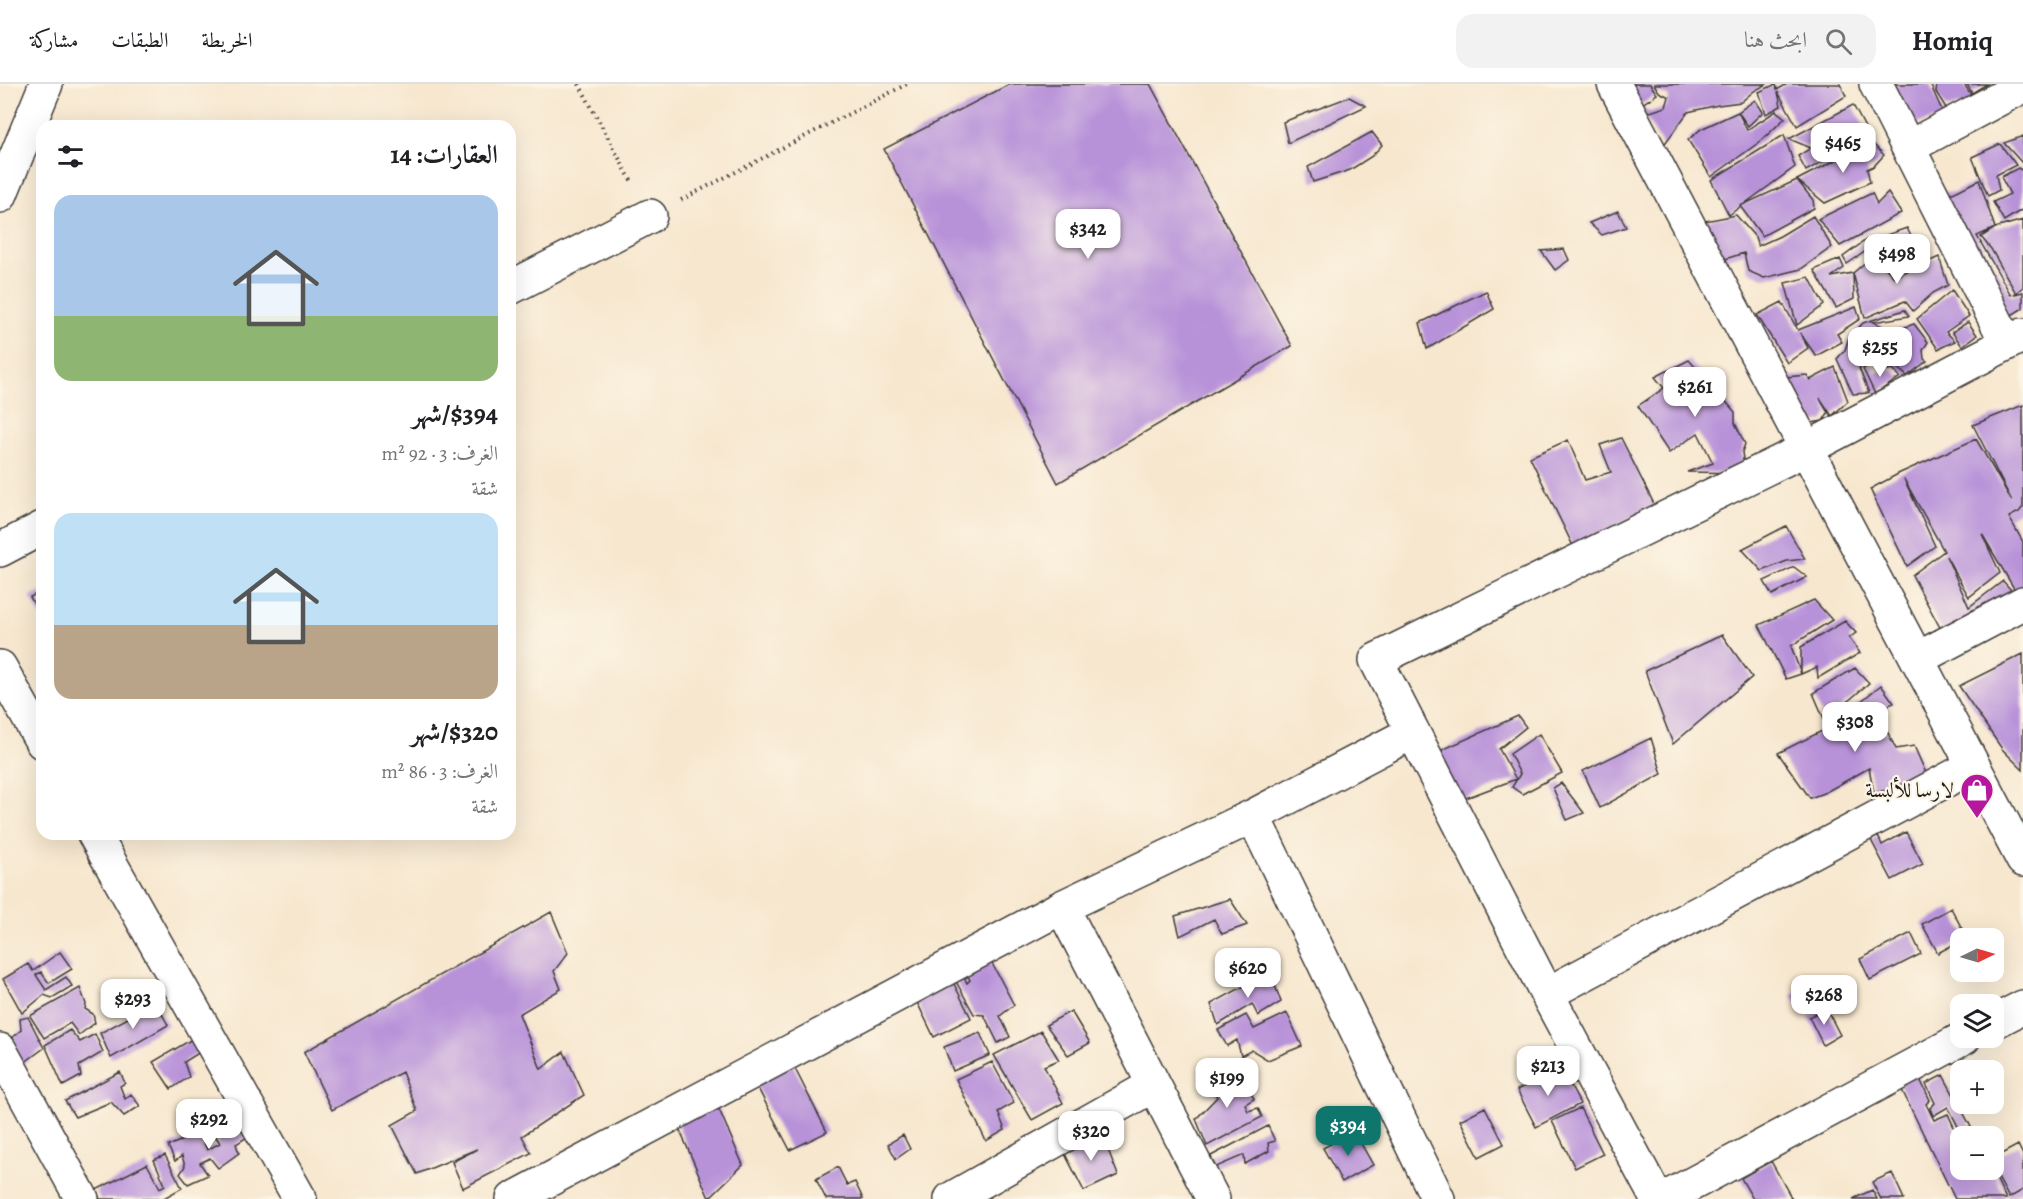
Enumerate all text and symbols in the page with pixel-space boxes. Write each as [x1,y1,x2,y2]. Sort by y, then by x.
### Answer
search box [1456,14,1876,68]
text: Homiq [1912,22,1993,60]
text: ابحث هنا [1744,25,1807,55]
icon: search [1822,25,1855,58]
text: مشاركة [30,26,78,54]
text: الطبقات [111,26,168,54]
text: الخريطة [201,26,253,54]
pin: $465 [1807,123,1879,174]
text: $465 [1825,129,1861,156]
text: العقارات: 14 [390,137,498,172]
icon: filters [54,140,87,173]
pin: $342 [1052,209,1124,260]
text: $342 [1070,215,1106,242]
icon: home [222,234,330,342]
pin: $498 [1861,234,1933,285]
text: $498 [1878,240,1916,267]
pin: $255 [1844,327,1916,378]
text: $255 [1862,333,1898,360]
pin: $261 [1659,367,1731,418]
text: $261 [1677,373,1713,400]
text: $394/شهر [412,396,498,431]
text: الغرف: 3 · 92 m² [382,440,498,467]
text: شقة [472,475,498,502]
icon: home [222,552,330,660]
pin: $308 [1819,702,1891,753]
text: $308 [1836,708,1874,735]
text: $320/شهر [411,714,498,749]
text: الغرف: 3 · 86 m² [381,758,498,785]
shop icon: لارسا للألبسة [1959,772,1995,819]
place label: لارسا للألبسة [1865,776,1954,804]
text: شقة [472,793,498,820]
north arrow [1950,928,2004,982]
map controls [1950,928,2004,1180]
pin: $620 [1212,948,1284,999]
text: $620 [1229,954,1267,981]
pin: $268 [1788,975,1860,1026]
pin: $293 [97,979,169,1030]
text: $268 [1805,981,1843,1008]
text: $293 [115,985,151,1012]
button: layers [1950,994,2004,1048]
pin: $213 [1512,1046,1584,1097]
text: $213 [1531,1052,1565,1079]
pin: $199 [1191,1058,1263,1109]
button: + [1950,1060,2004,1114]
text: $199 [1210,1064,1245,1091]
pin: $292 [173,1099,245,1150]
text: $292 [190,1105,228,1132]
pin: $394 [1312,1106,1384,1157]
pin: $320 [1055,1111,1127,1162]
text: $394 [1330,1112,1366,1139]
text: $320 [1072,1117,1110,1144]
button: − [1950,1126,2004,1180]

